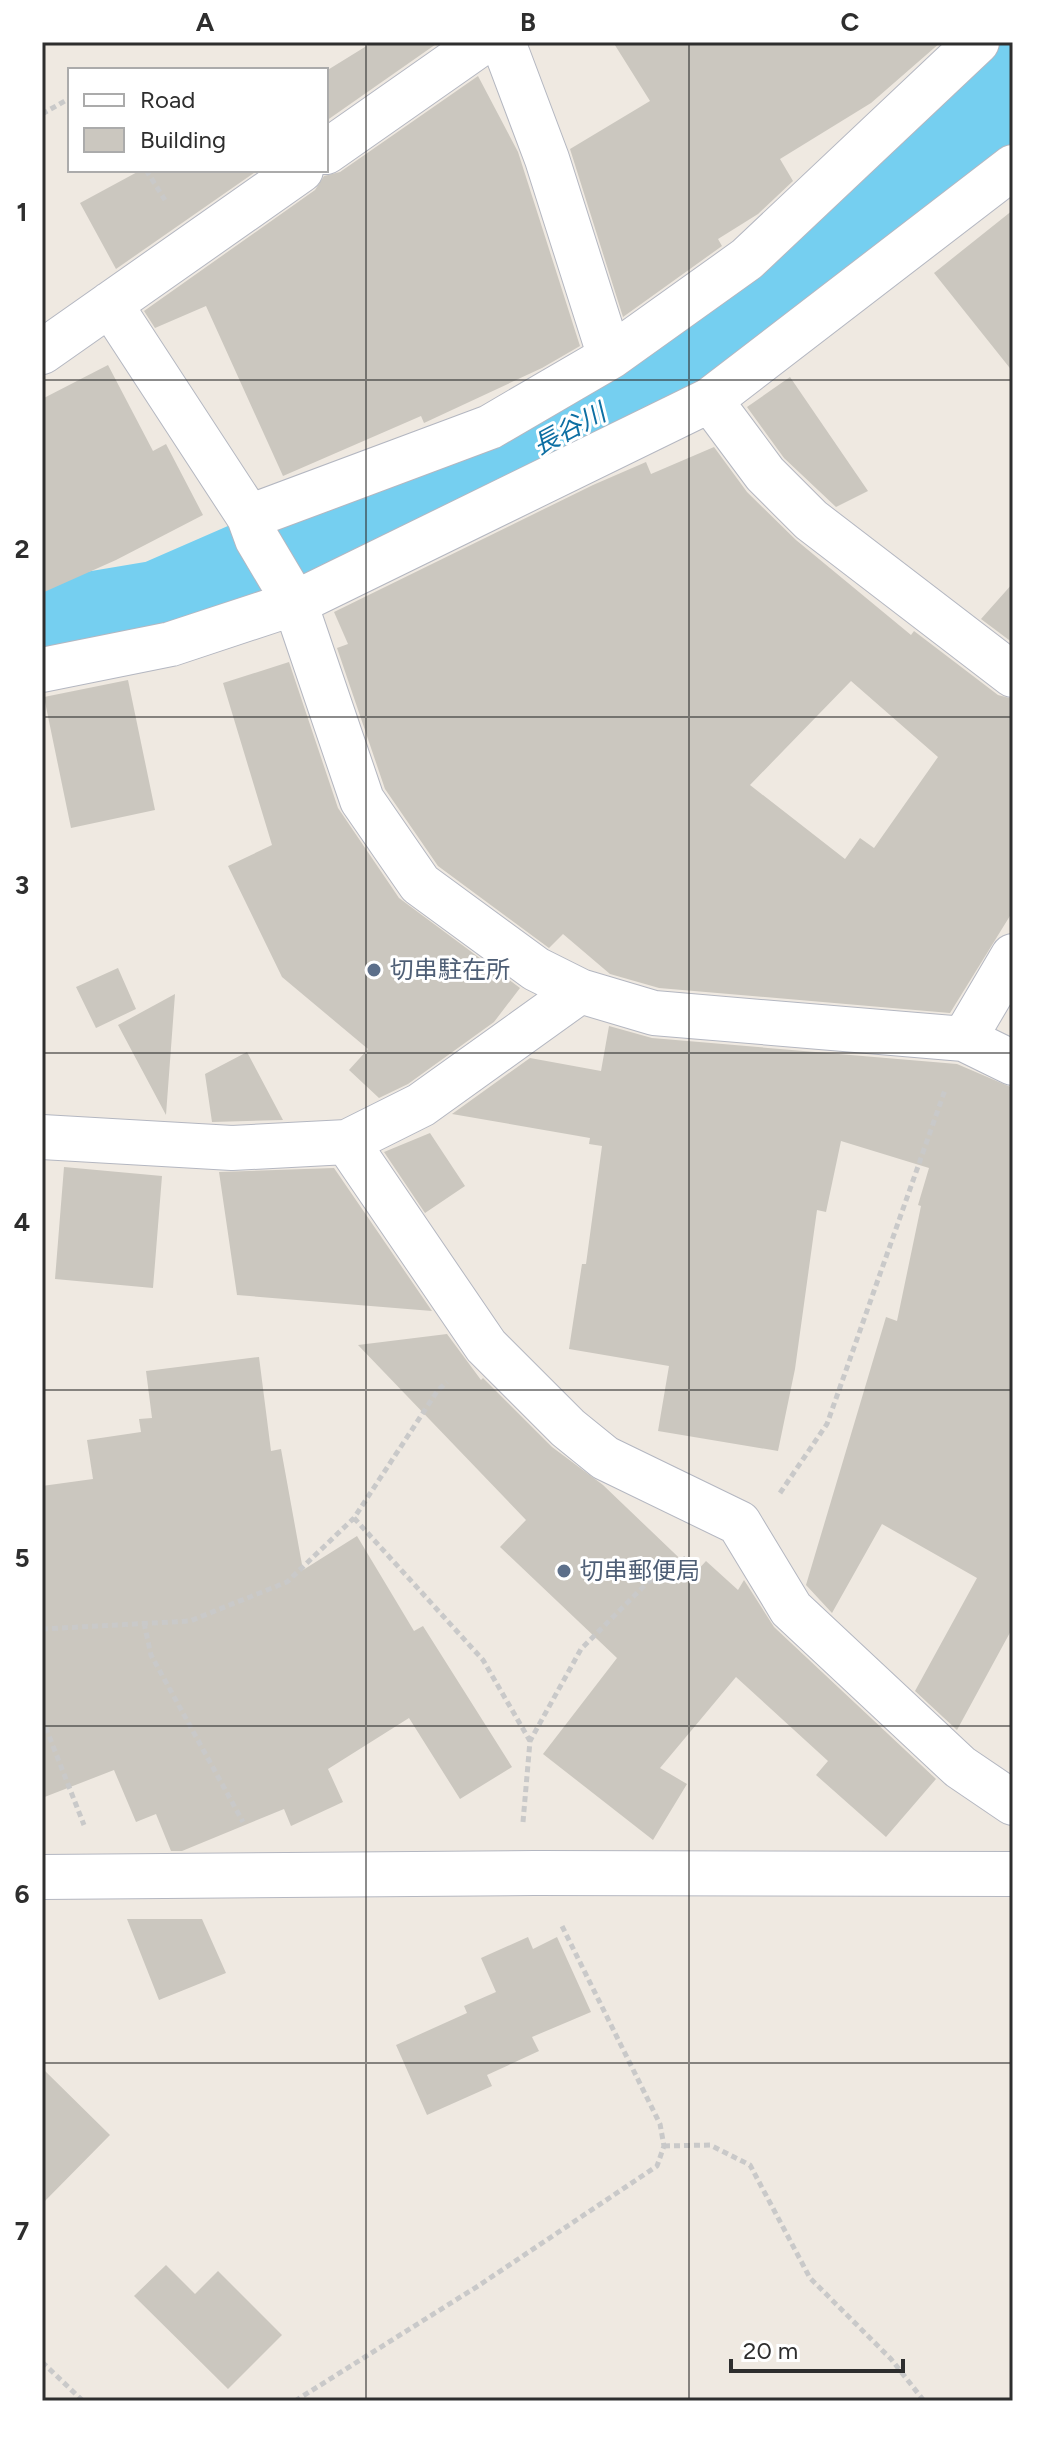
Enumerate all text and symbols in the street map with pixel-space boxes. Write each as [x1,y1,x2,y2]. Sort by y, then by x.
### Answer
text: A [196,6,215,38]
text: B [520,6,536,38]
text: C [841,6,860,38]
legend [68,68,328,172]
text: Road [140,85,195,114]
text: Building [140,125,226,154]
text: 1 [17,196,27,228]
water label: 長谷川 [527,395,614,461]
text: 2 [14,533,30,565]
text: 3 [15,869,29,901]
place label: 切串駐在所 [390,955,510,984]
marker: 切串駐在所 [365,961,383,979]
text: 4 [14,1206,30,1238]
text: 5 [14,1542,30,1574]
place label: 切串郵便局 [580,1556,700,1585]
marker: 切串郵便局 [555,1562,573,1580]
text: 6 [14,1878,30,1910]
text: 7 [15,2215,29,2247]
scale bar [731,2323,903,2373]
text: 20 m [743,2336,798,2365]

